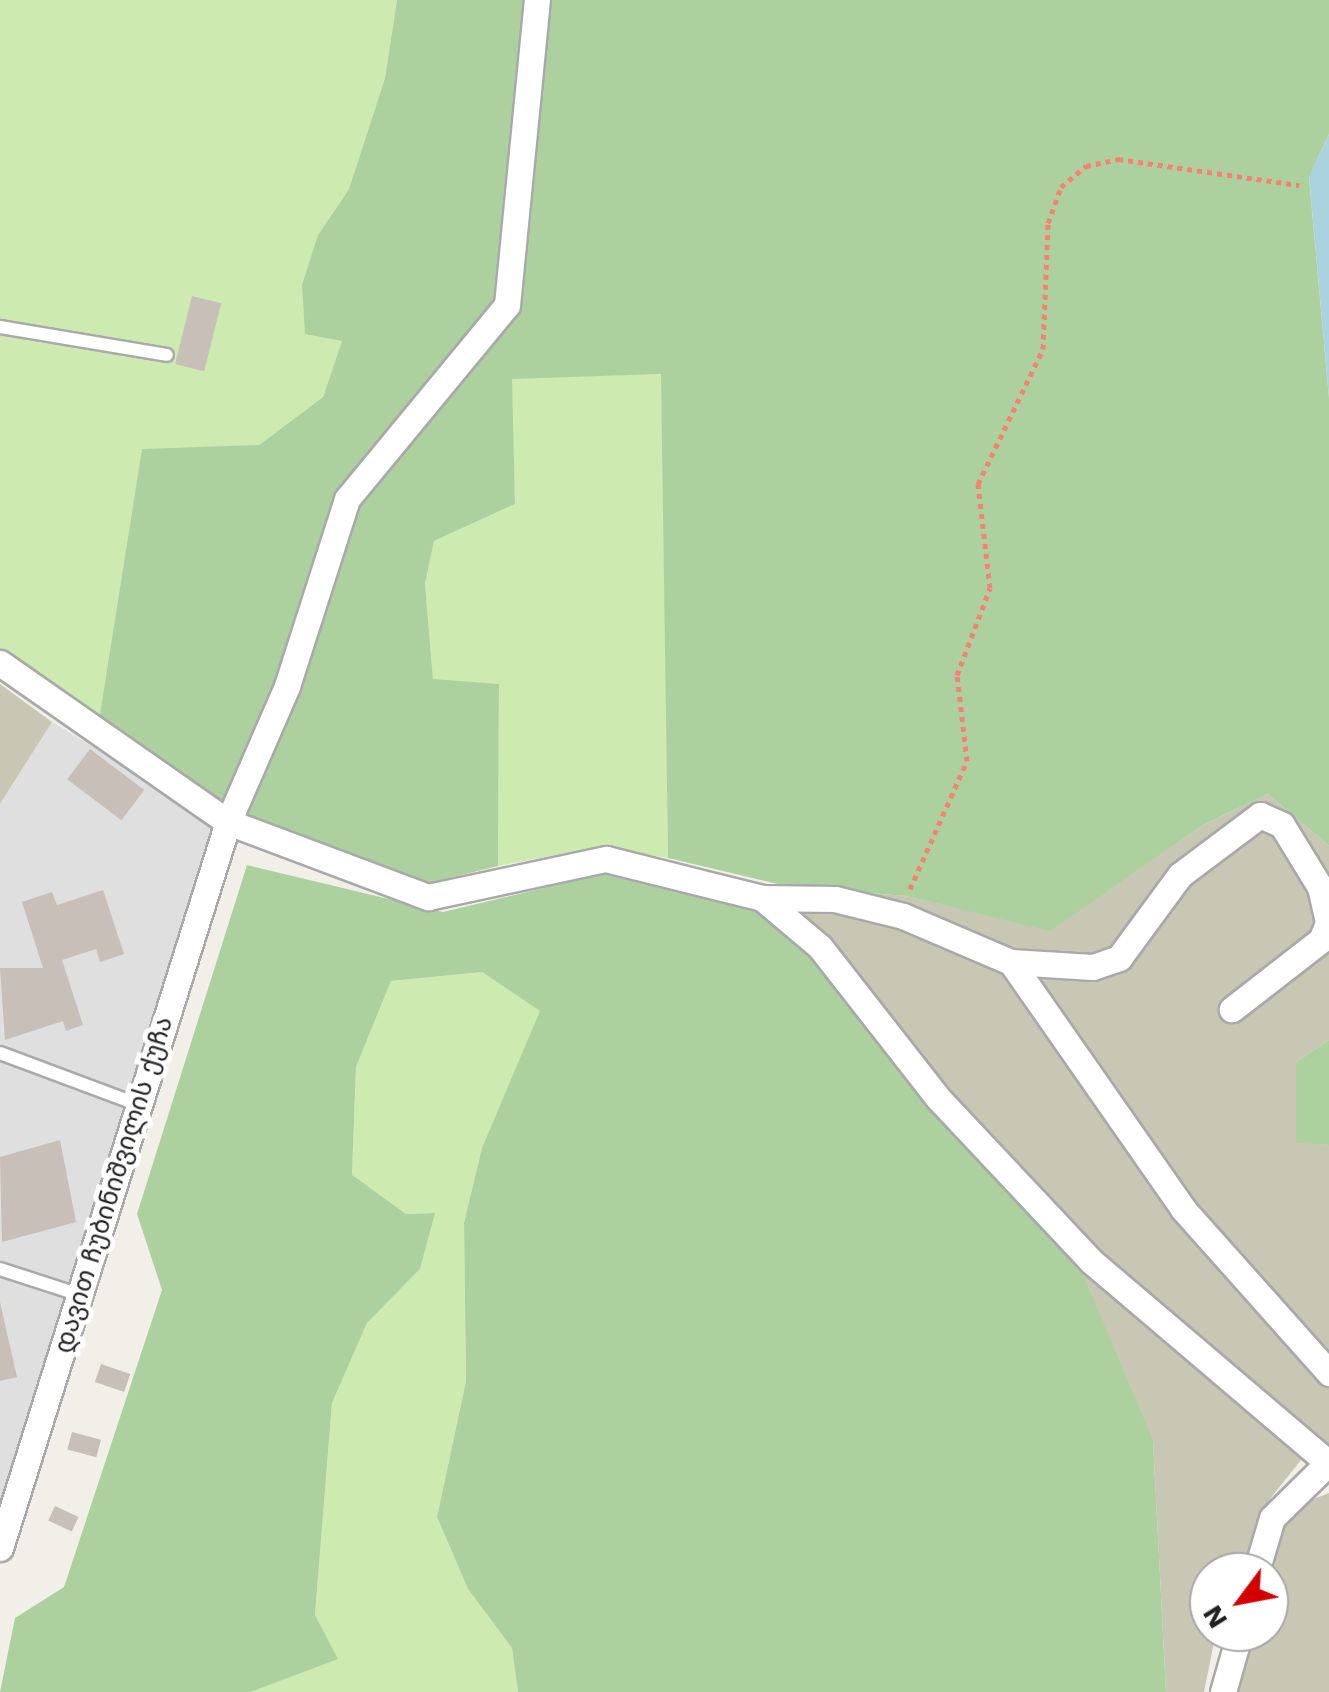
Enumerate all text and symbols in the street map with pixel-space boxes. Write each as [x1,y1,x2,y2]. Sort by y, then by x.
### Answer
street label: დავით ჩუბინიშვილის ქუჩა [48,1013,180,1357]
north arrow [1189,1552,1289,1652]
text: N [1195,1600,1234,1635]

